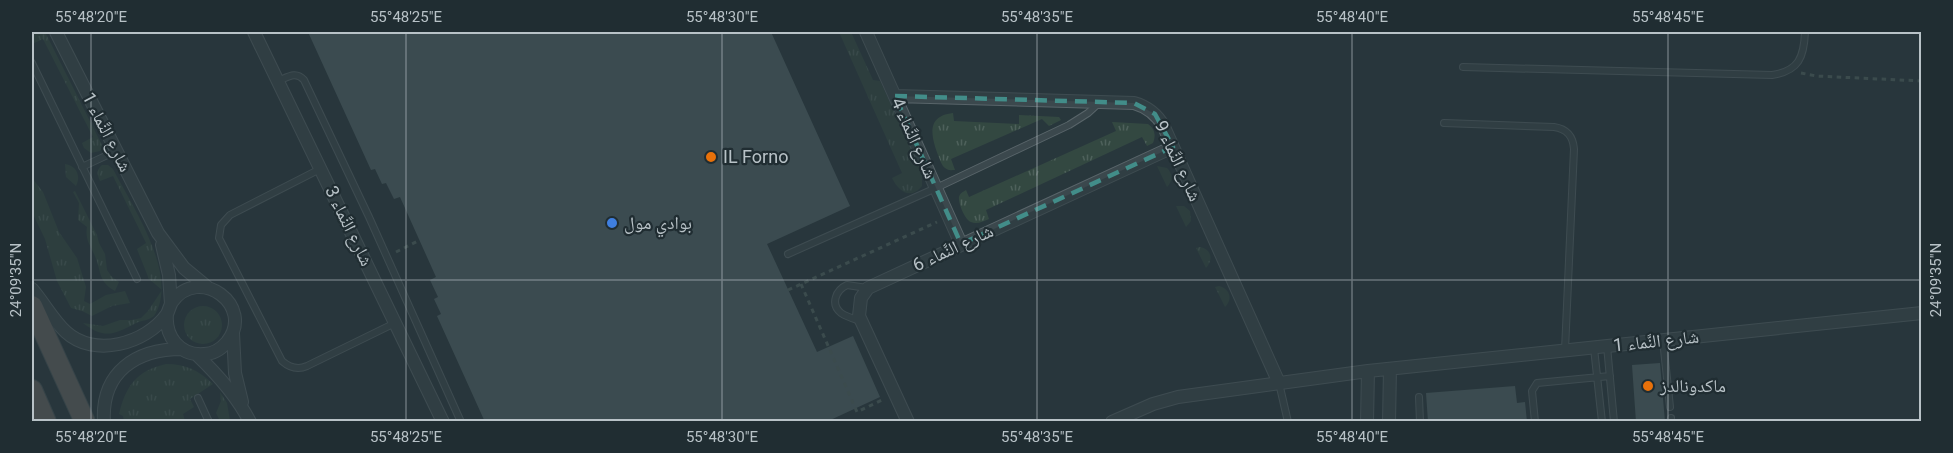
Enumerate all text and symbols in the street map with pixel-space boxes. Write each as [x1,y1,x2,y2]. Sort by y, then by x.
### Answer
text: 55°48'20"E [55,8,128,26]
text: 55°48'25"E [370,8,443,26]
text: 55°48'30"E [686,8,759,26]
text: 55°48'35"E [1001,8,1074,26]
text: 55°48'40"E [1316,8,1389,26]
text: 55°48'45"E [1632,8,1705,26]
street label: شارع النَّماء 1 [78,88,136,176]
street label: شارع النَّماء 4 [886,94,942,182]
street label: شارع النَّماء 9 [1150,117,1206,205]
place label: IL Forno [723,146,788,167]
marker: IL Forno [704,150,718,164]
street label: شارع النَّماء 3 [320,182,378,270]
place label: بوادي مول [624,212,692,238]
marker: بوادي مول [605,216,619,230]
street label: شارع النَّماء 6 [909,220,997,276]
text: 24°09'35"N [7,243,25,317]
text: 24°09'35"N [1927,243,1945,317]
street label: شارع النَّماء 1 [1612,326,1700,356]
place label: ماكدونالدز [1659,375,1726,396]
marker: ماكدونالدز [1641,379,1655,393]
text: 55°48'20"E [55,428,128,446]
text: 55°48'25"E [370,428,443,446]
text: 55°48'30"E [686,428,759,446]
text: 55°48'35"E [1001,428,1074,446]
text: 55°48'40"E [1316,428,1389,446]
text: 55°48'45"E [1632,428,1705,446]

